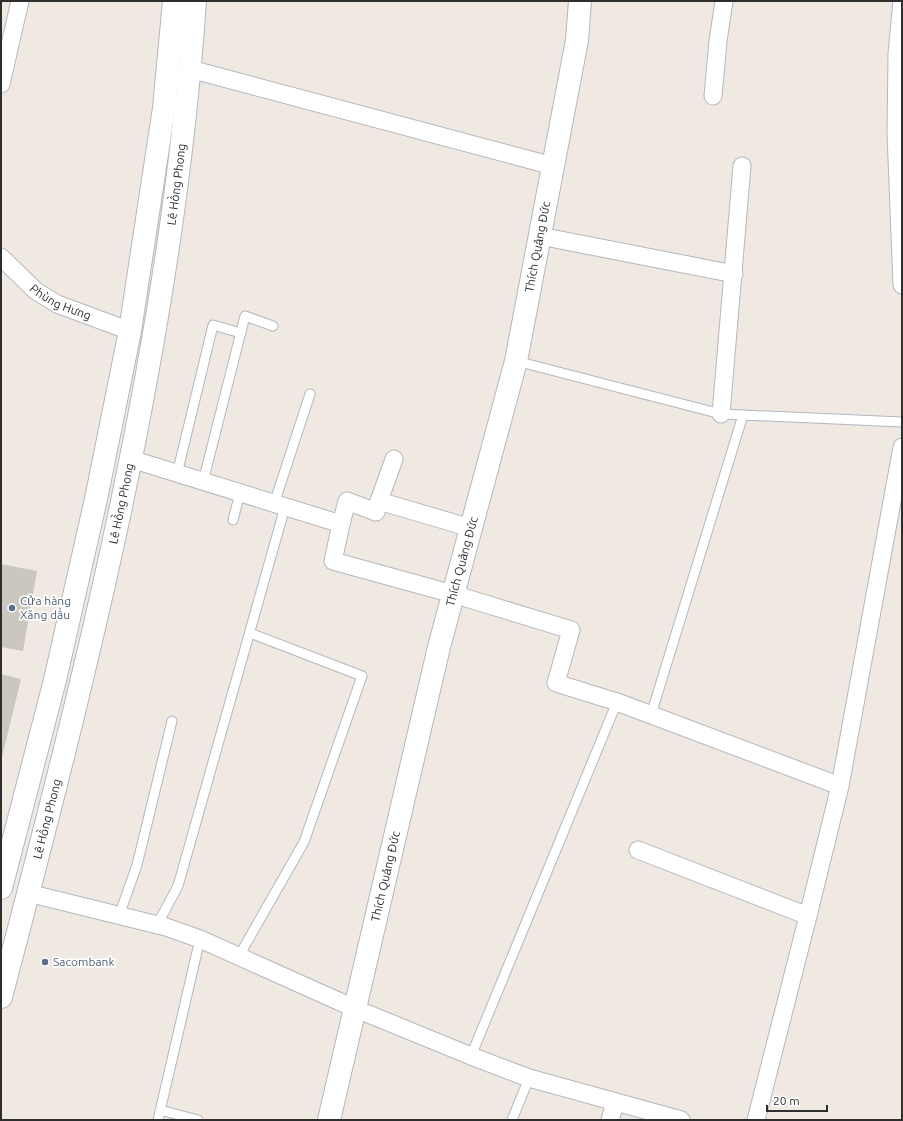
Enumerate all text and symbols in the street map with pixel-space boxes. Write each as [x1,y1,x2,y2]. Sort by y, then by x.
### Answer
street label: Lê Hồng Phong [164,143,188,226]
street label: Thích Quảng Đức [522,200,552,293]
street label: Phùng Hưng [27,282,93,322]
street label: Lê Hồng Phong [106,462,136,545]
street label: Thích Quảng Đức [443,515,480,608]
place label: Cửa hàng Xăng dầu [20,594,71,621]
marker: Cửa hàng Xăng dầu [7,603,17,613]
street label: Lê Hồng Phong [30,777,63,860]
street label: Thích Quảng Đức [368,830,402,923]
place label: Sacombank [53,955,115,968]
marker: Sacombank [40,957,50,967]
scale bar [767,1087,827,1113]
text: 20 m [773,1094,800,1107]

